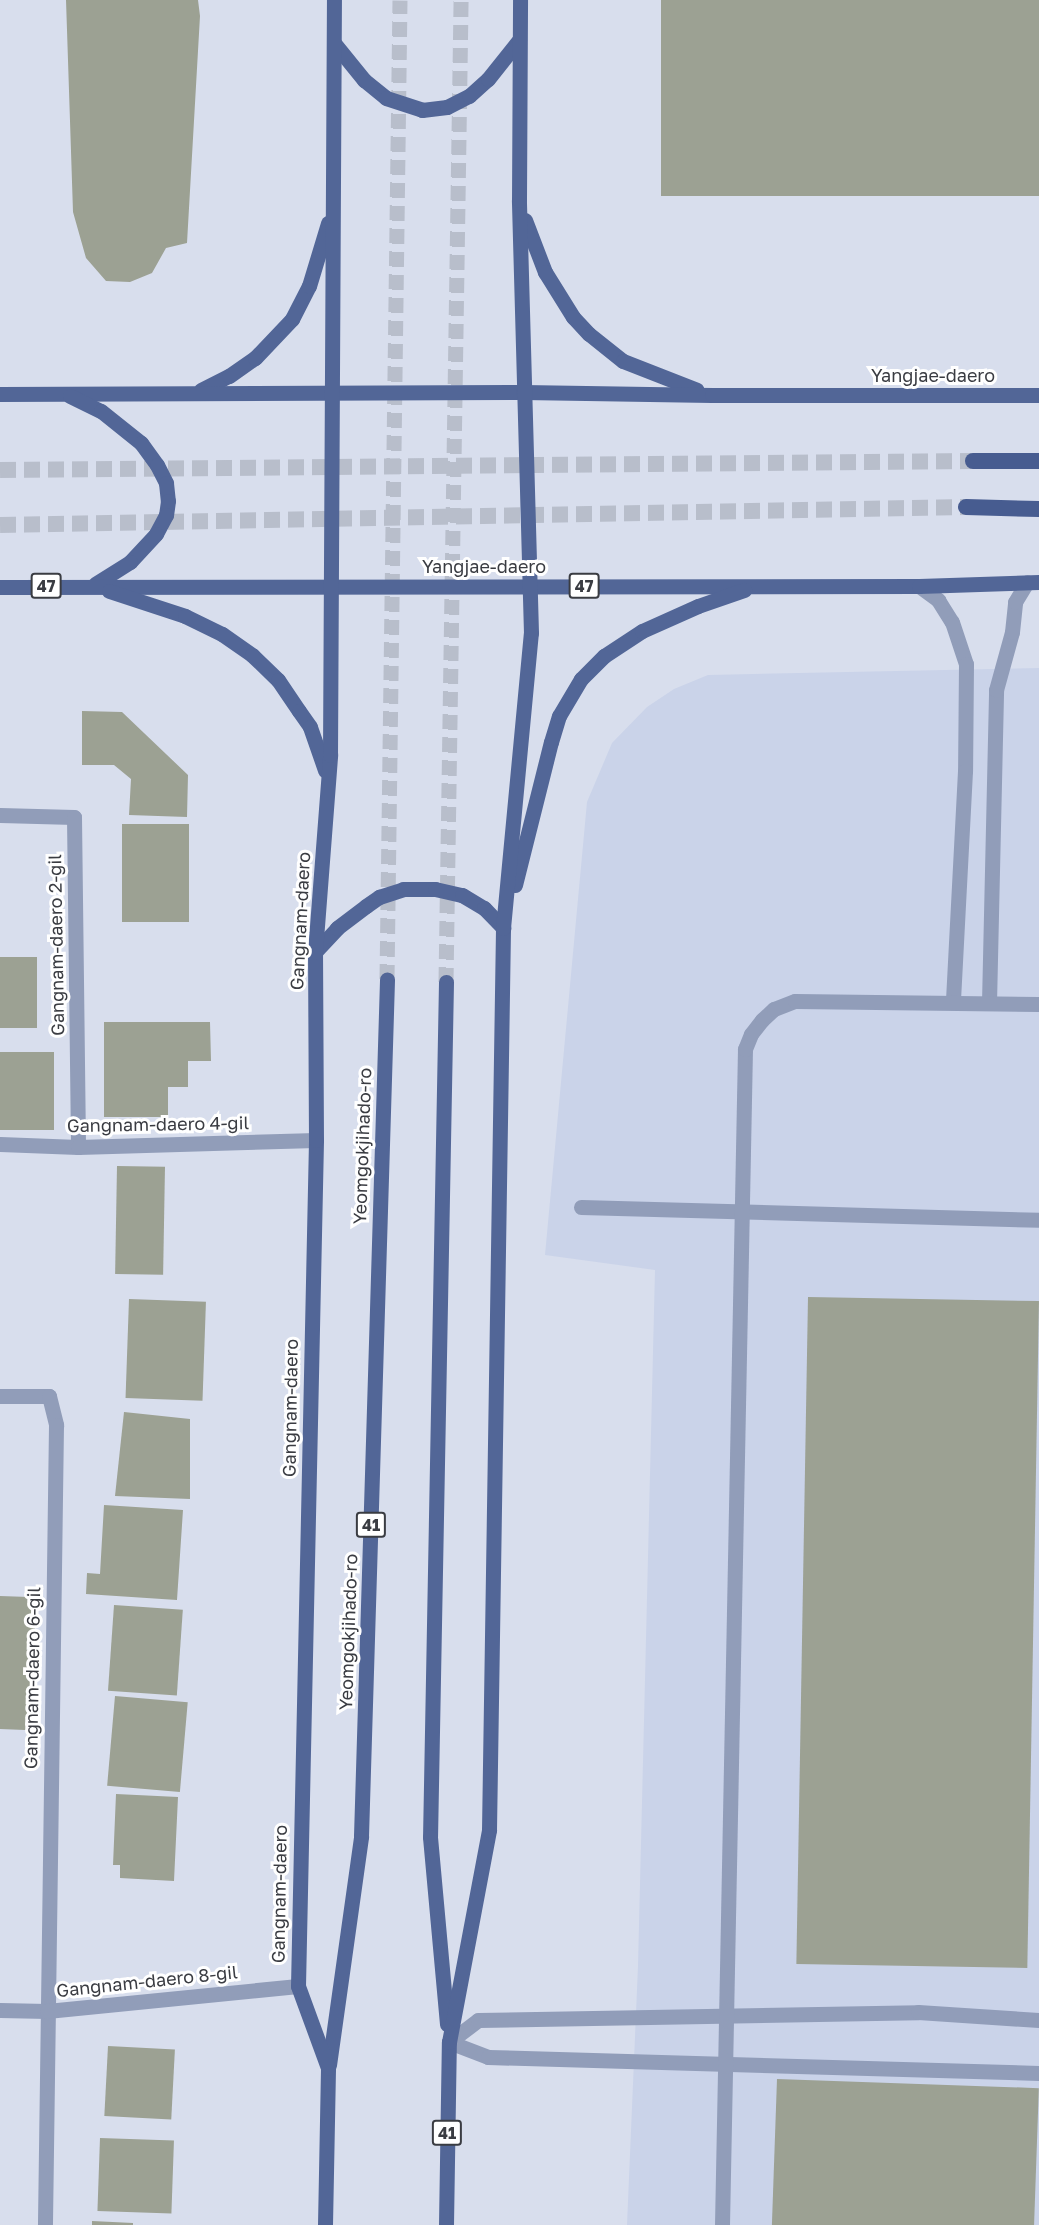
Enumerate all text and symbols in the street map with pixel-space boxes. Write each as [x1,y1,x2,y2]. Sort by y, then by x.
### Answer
street label: Yangjae-daero [871,364,995,386]
street label: Yangjae-daero [422,555,546,577]
road number: 47 [30,573,63,599]
road number: 47 [568,573,600,599]
street label: Gangnam-daero [286,851,314,991]
street label: Gangnam-daero 2-gil [44,854,68,1036]
street label: Yeomgokjihado-ro [348,1067,376,1225]
street label: Gangnam-daero 4-gil [67,1112,249,1136]
street label: Gangnam-daero [278,1339,302,1477]
road number: 41 [354,1512,388,1538]
street label: Yeomgokjihado-ro [334,1553,362,1711]
street label: Gangnam-daero 6-gil [20,1587,44,1769]
street label: Gangnam-daero [267,1825,291,1963]
street label: Gangnam-daero 8-gil [55,1961,239,2001]
road number: 41 [430,2120,464,2146]

